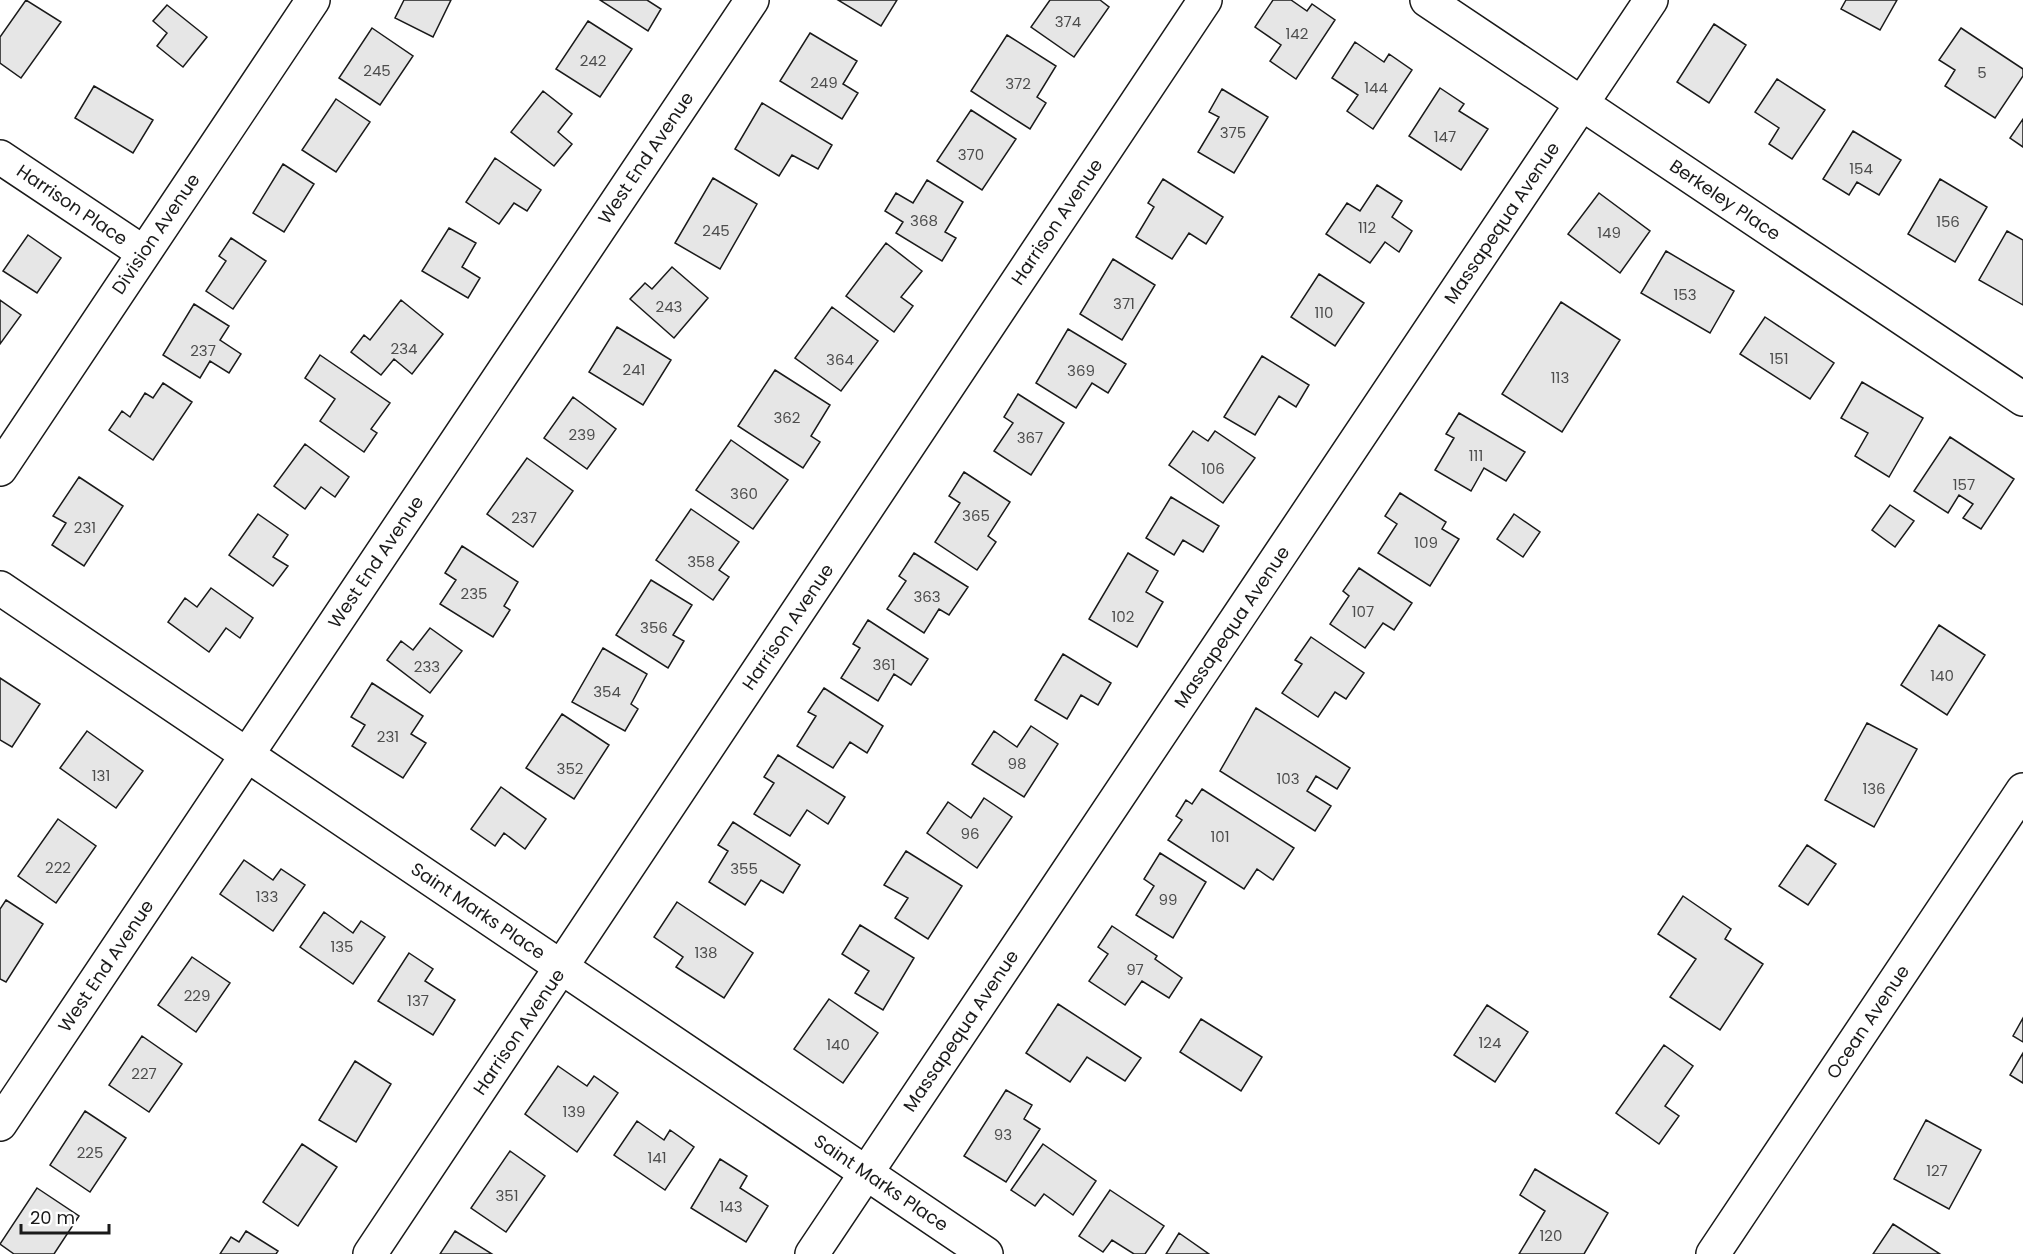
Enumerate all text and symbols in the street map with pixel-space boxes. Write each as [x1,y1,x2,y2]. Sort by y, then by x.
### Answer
house number: 374 [1055,11,1081,32]
house number: 142 [1286,23,1308,44]
house number: 242 [580,50,606,71]
house number: 245 [363,60,391,81]
house number: 5 [1977,62,1987,83]
house number: 249 [810,72,838,93]
house number: 372 [1005,73,1031,94]
house number: 144 [1364,77,1388,98]
street label: West End Avenue [592,87,699,229]
house number: 375 [1220,122,1246,143]
house number: 147 [1434,126,1456,147]
street label: Massapequa Avenue [1438,137,1565,309]
house number: 370 [958,144,984,165]
street label: Berkeley Place [1665,153,1786,246]
street label: Harrison Avenue [1005,154,1108,290]
street label: Harrison Place [12,158,133,251]
house number: 154 [1849,158,1873,179]
street label: Division Avenue [106,168,205,299]
house number: 368 [910,210,938,231]
house number: 156 [1936,211,1960,232]
house number: 112 [1358,217,1376,238]
house number: 245 [702,220,730,241]
house number: 149 [1597,222,1621,243]
house number: 153 [1673,284,1697,305]
house number: 371 [1113,293,1135,314]
house number: 243 [656,296,682,317]
house number: 110 [1314,302,1334,323]
house number: 234 [391,338,417,359]
house number: 237 [190,340,216,361]
house number: 151 [1769,348,1789,369]
house number: 364 [826,349,854,370]
house number: 241 [623,359,645,380]
house number: 369 [1067,360,1095,381]
house number: 113 [1551,367,1569,388]
house number: 362 [774,407,801,428]
house number: 239 [569,424,595,445]
house number: 367 [1017,427,1043,448]
house number: 111 [1469,445,1483,466]
house number: 106 [1201,458,1225,479]
house number: 157 [1953,474,1975,495]
house number: 360 [730,483,758,504]
street label: West End Avenue [322,491,429,633]
house number: 365 [962,505,990,526]
house number: 237 [511,507,537,528]
house number: 231 [74,517,96,538]
house number: 109 [1414,532,1438,553]
street label: Massapequa Avenue [1168,541,1295,713]
house number: 358 [687,551,715,572]
street label: Harrison Avenue [736,559,839,695]
house number: 235 [461,583,487,604]
house number: 363 [913,586,941,607]
house number: 107 [1352,601,1374,622]
house number: 102 [1112,606,1134,627]
house number: 356 [640,617,668,638]
house number: 361 [872,654,896,675]
house number: 233 [414,656,440,677]
house number: 140 [1930,665,1954,686]
house number: 354 [593,681,621,702]
house number: 231 [377,726,399,747]
house number: 98 [1008,753,1026,774]
house number: 352 [557,758,583,779]
house number: 131 [92,765,110,786]
house number: 103 [1276,768,1300,789]
house number: 136 [1862,778,1886,799]
house number: 96 [961,823,979,844]
house number: 101 [1210,826,1230,847]
street label: Saint Marks Place [406,856,550,965]
house number: 222 [45,857,71,878]
house number: 355 [730,858,758,879]
house number: 133 [256,886,278,907]
house number: 99 [1159,889,1177,910]
street label: West End Avenue [52,895,159,1037]
house number: 135 [330,936,354,957]
house number: 138 [694,942,718,963]
street label: Massapequa Avenue [897,945,1024,1117]
house number: 97 [1126,959,1144,980]
street label: Ocean Avenue [1820,960,1915,1084]
street label: Harrison Avenue [467,964,570,1100]
house number: 229 [184,985,210,1006]
house number: 137 [407,990,429,1011]
house number: 124 [1479,1032,1501,1053]
house number: 140 [826,1034,850,1055]
house number: 227 [131,1063,157,1084]
house number: 139 [562,1101,586,1122]
house number: 93 [994,1124,1012,1145]
street label: Saint Marks Place [809,1128,953,1237]
house number: 225 [77,1142,103,1163]
house number: 141 [647,1147,667,1168]
house number: 127 [1926,1160,1948,1181]
house number: 351 [495,1185,519,1206]
house number: 143 [719,1196,743,1217]
scale bar [21,1197,110,1235]
text: 20 m [30,1205,75,1230]
house number: 120 [1540,1225,1562,1246]

